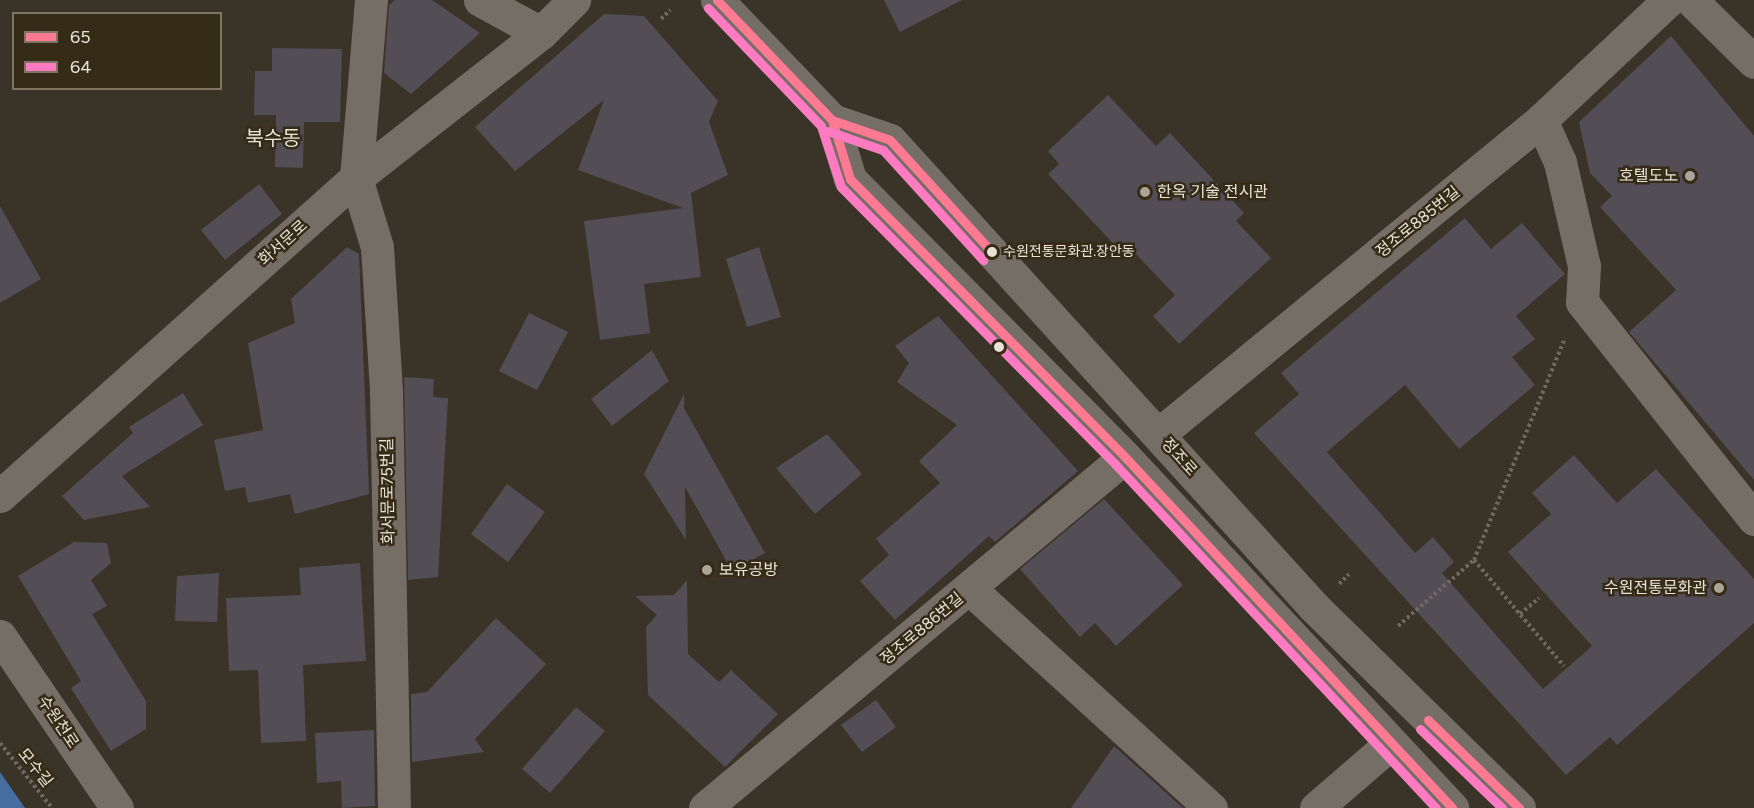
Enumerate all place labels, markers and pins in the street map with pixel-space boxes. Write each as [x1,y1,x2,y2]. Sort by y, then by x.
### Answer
place label: 호텔도노 [1619,166,1678,186]
marker: 호텔도노 [1683,169,1697,183]
place label: 한옥 기술 전시관 [1157,182,1268,202]
marker: 한옥 기술 전시관 [1138,185,1152,199]
place label: 수원전통문화관.장안동 [1003,244,1135,260]
marker: 수원전통문화관.장안동 [986,246,998,258]
unlabelled marker [993,341,1005,353]
place label: 보유공방 [719,560,778,580]
marker: 보유공방 [700,563,714,577]
place label: 수원전통문화관 [1604,578,1707,598]
marker: 수원전통문화관 [1712,581,1726,595]

